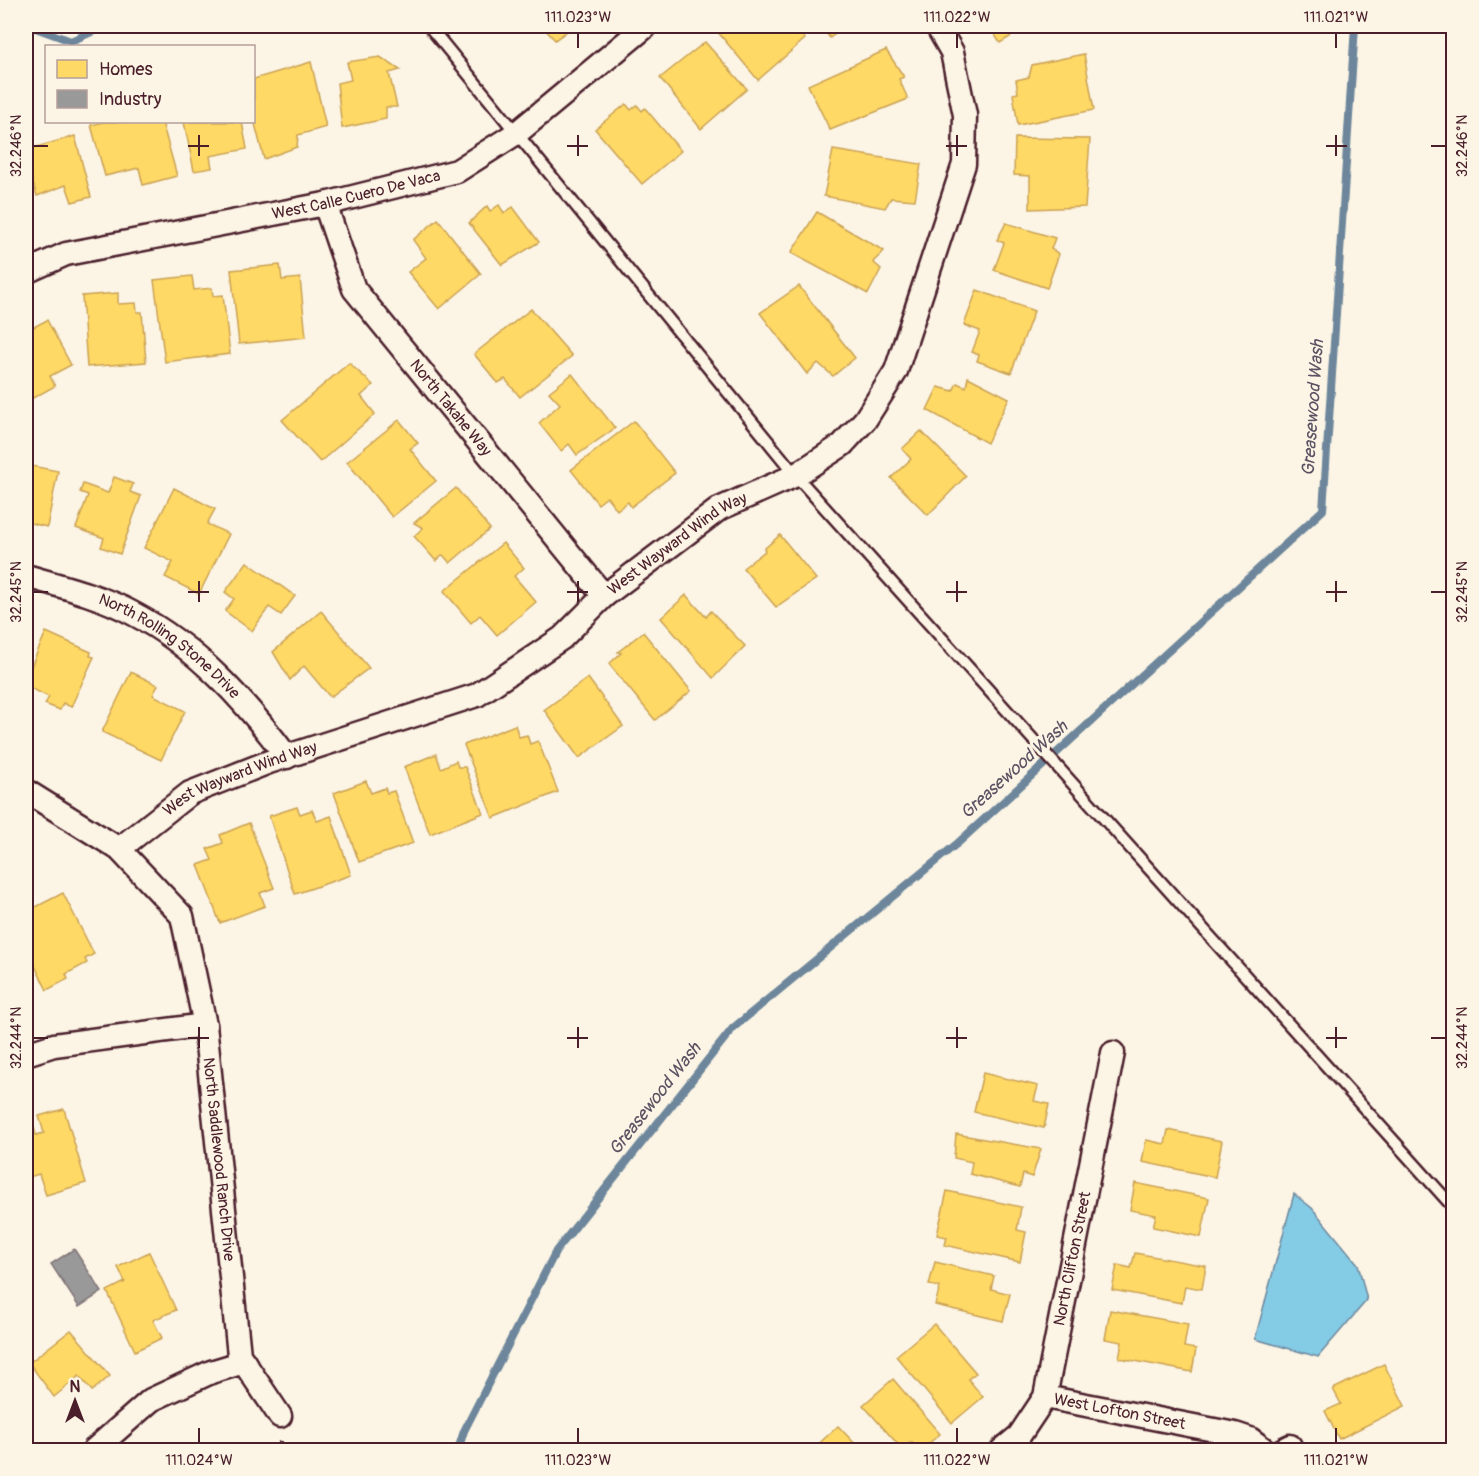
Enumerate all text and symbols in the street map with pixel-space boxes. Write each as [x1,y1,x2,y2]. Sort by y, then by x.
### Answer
text: 111.023°W [545,8,612,27]
text: 111.022°W [923,8,991,27]
text: 111.021°W [1304,8,1369,27]
legend [45,45,255,123]
text: Homes [99,58,152,81]
text: Industry [99,88,162,111]
text: 32.246°N [7,115,26,177]
text: 32.246°N [1453,115,1472,177]
street label: West Calle Cuero De Vaca [270,166,442,224]
water label: Greasewood Wash [1297,338,1329,477]
street label: North Takahe Way [405,355,496,460]
street label: West Wayward Wind Way [604,488,750,600]
text: 32.245°N [7,561,26,623]
text: 32.245°N [1453,561,1472,623]
street label: North Rolling Stone Drive [96,589,244,703]
water label: Greasewood Wash [956,715,1074,824]
street label: West Wayward Wind Way [159,737,320,820]
text: 32.244°N [7,1007,26,1069]
text: 32.244°N [1453,1007,1472,1069]
water label: Greasewood Wash [604,1037,707,1160]
street label: North Saddlewood Ranch Drive [198,1056,239,1262]
street label: North Clifton Street [1049,1189,1096,1327]
north arrow [45,1371,105,1431]
text: N [70,1377,81,1397]
street label: West Lofton Street [1052,1389,1188,1434]
text: 111.024°W [165,1451,233,1470]
text: 111.023°W [545,1451,612,1470]
text: 111.022°W [923,1451,991,1470]
text: 111.021°W [1304,1451,1369,1470]

